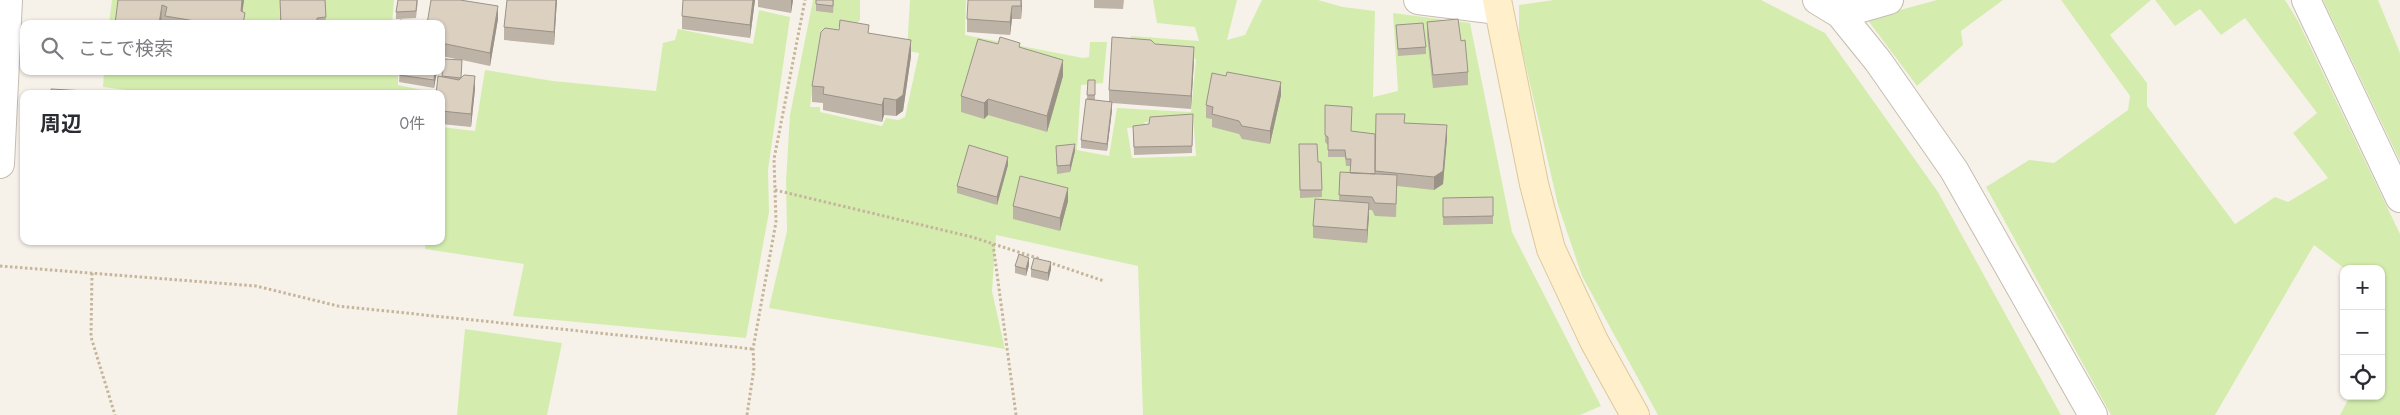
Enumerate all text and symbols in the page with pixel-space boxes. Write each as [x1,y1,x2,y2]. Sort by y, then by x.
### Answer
search box [20,20,445,75]
icon: search [38,34,66,62]
text: ここで検索 [78,35,173,62]
text: 周辺 [40,109,82,139]
text: 0件 [399,112,425,135]
map controls [2340,265,2385,400]
button: + [2340,265,2385,310]
button: − [2340,310,2385,355]
button: locate [2340,355,2385,400]

